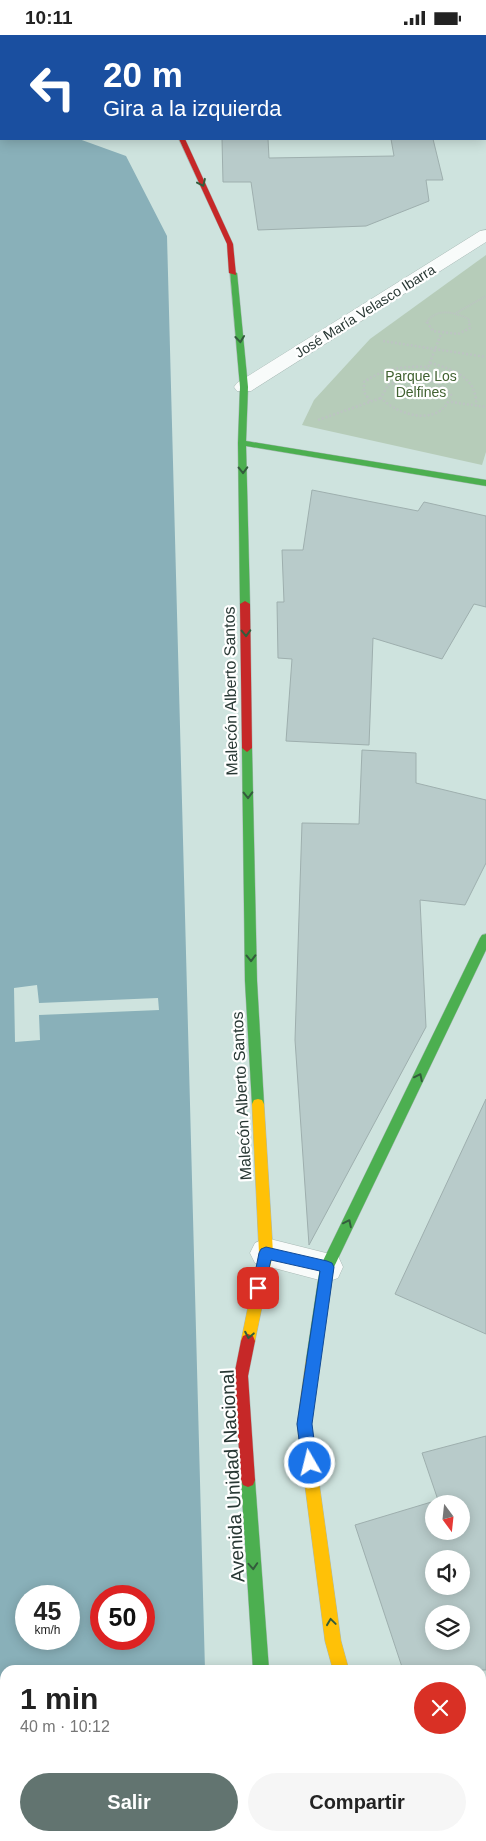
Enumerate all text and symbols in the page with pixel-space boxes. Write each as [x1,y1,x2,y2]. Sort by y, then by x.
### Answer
text: 10:11 [25,7,73,28]
icon: left [20,55,85,120]
text: 20 m [103,55,183,94]
text: Gira a la izquierda [103,96,282,121]
one-way arrow [196,178,207,187]
street label: José María Velasco Ibarra [292,261,438,361]
one-way arrow [234,335,245,343]
park label: Parque Los Delfines [385,368,457,400]
one-way arrow [238,467,248,475]
street label: Malecón Alberto Santos [221,606,240,776]
one-way arrow [240,629,251,637]
one-way arrow [243,792,253,800]
one-way arrow [246,954,256,962]
street label: Malecón Alberto Santos [229,1011,254,1181]
one-way arrow [413,1073,423,1082]
one-way arrow [342,1219,352,1228]
pin [237,1267,279,1309]
icon: arrive [244,1274,272,1302]
one-way arrow [244,1331,255,1340]
street label: Avenida Unidad Nacional [216,1369,249,1583]
position arrow [283,1436,335,1488]
north arrow [425,1495,470,1540]
map controls [425,1495,470,1650]
button: sound [425,1550,470,1595]
one-way arrow [248,1563,259,1571]
speed limit sign: 50 [90,1585,155,1650]
text: 45 [34,1597,61,1625]
button: layers [425,1605,470,1650]
one-way arrow [326,1618,337,1626]
text: km/h [34,1623,61,1637]
text: 1 min [20,1682,98,1715]
button: close [414,1682,466,1734]
text: 40 m · 10:12 [20,1718,110,1735]
button: Salir [20,1773,238,1831]
button: Compartir [248,1773,466,1831]

